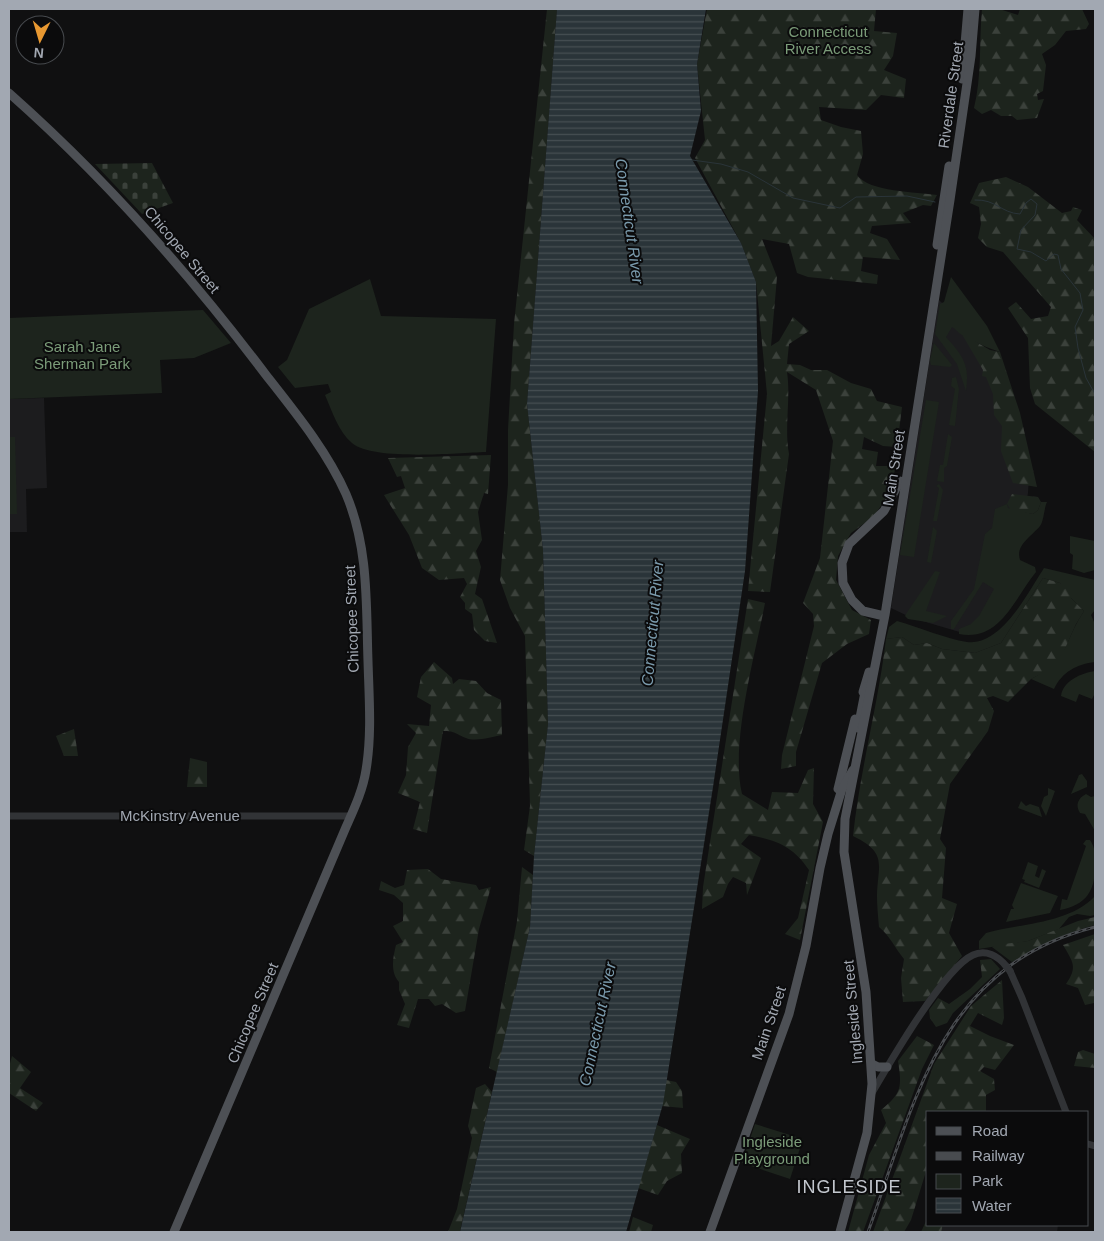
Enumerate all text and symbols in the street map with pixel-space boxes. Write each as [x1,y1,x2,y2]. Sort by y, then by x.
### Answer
north arrow [15,15,65,65]
park label: Connecticut River Access [785,23,871,57]
street label: Riverdale Street [935,40,967,149]
text: N [33,45,45,61]
water label: Connecticut River [612,157,647,285]
street label: Chicopee Street [141,203,224,297]
park label: Sarah Jane Sherman Park [34,338,130,372]
street label: Main Street [879,428,908,507]
water label: Connecticut River [639,559,667,687]
street label: Chicopee Street [341,564,362,673]
street label: McKinstry Avenue [120,807,240,824]
street label: Chicopee Street [224,959,282,1066]
street label: Ingleside Street [839,959,866,1065]
water label: Connecticut River [576,960,619,1088]
street label: Main Street [748,983,789,1062]
legend [926,1111,1089,1226]
text: Road [972,1122,1008,1139]
park label: Ingleside Playground [734,1133,810,1167]
text: Railway [972,1147,1025,1164]
text: Park [972,1172,1003,1189]
district label: INGLESIDE [796,1177,902,1197]
text: Water [972,1197,1011,1214]

